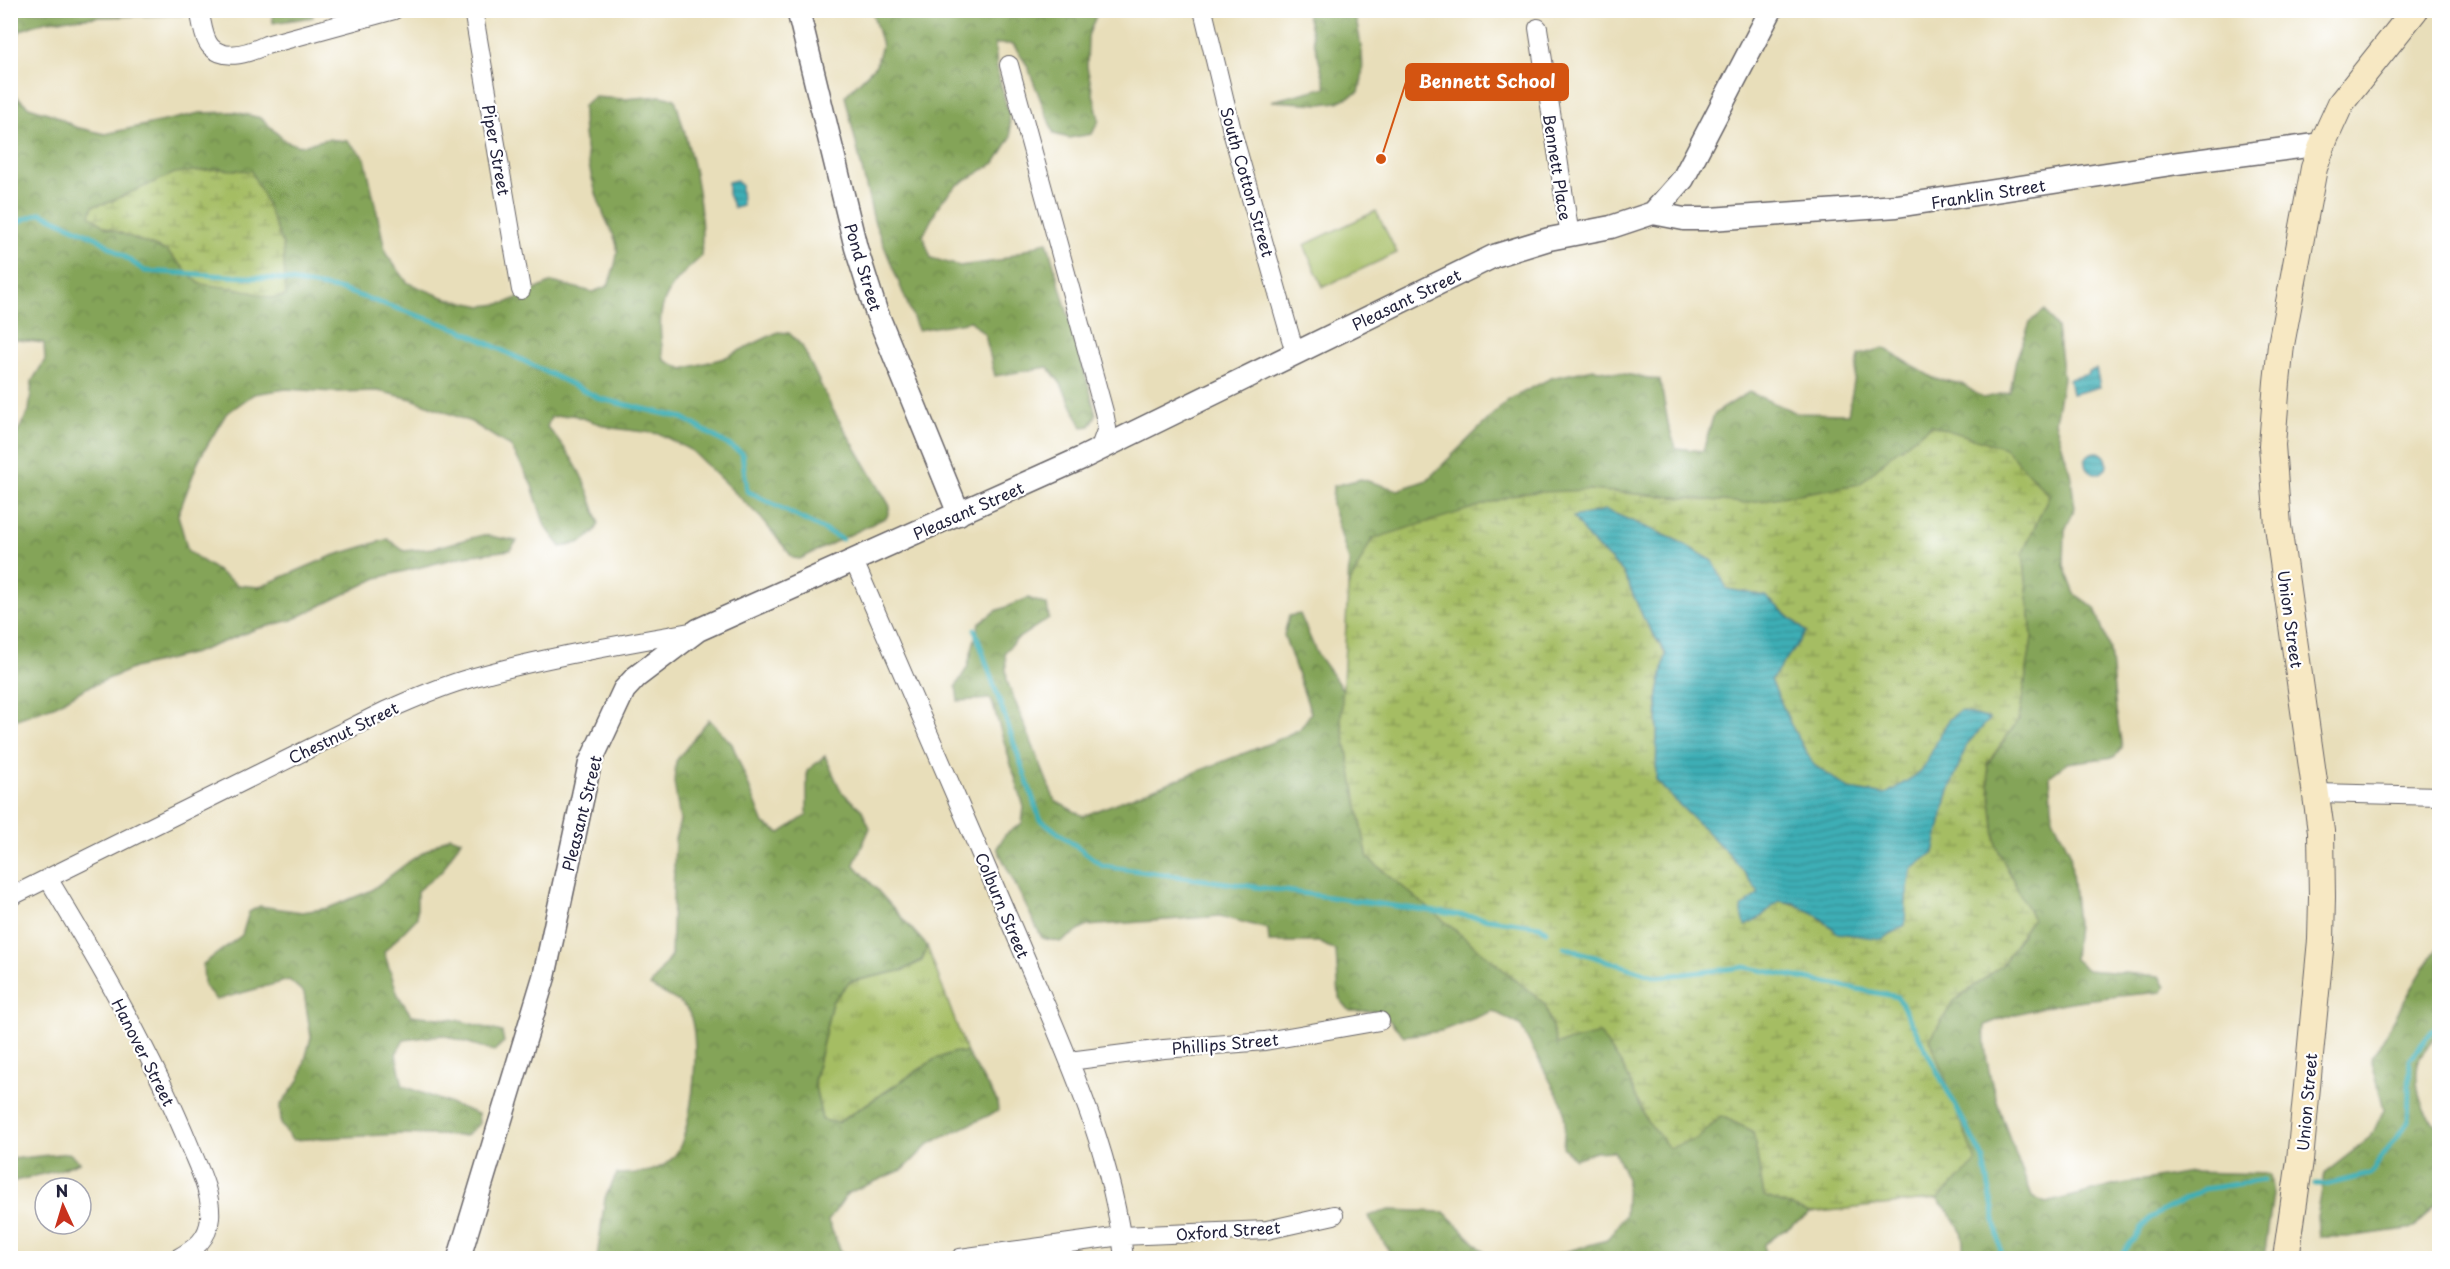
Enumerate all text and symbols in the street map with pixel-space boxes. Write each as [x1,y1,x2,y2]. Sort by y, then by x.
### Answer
callout: Bennett School [1406,64,1568,100]
text: Bennett School [1418,67,1556,94]
street label: Piper Street [477,103,517,198]
street label: South Cotton Street [1215,104,1281,260]
street label: Bennett Place [1538,112,1578,222]
street label: Franklin Street [1929,172,2047,214]
street label: Pond Street [839,220,889,314]
street label: Pleasant Street [1347,262,1465,336]
street label: Pleasant Street [909,475,1028,545]
street label: Union Street [2272,569,2310,670]
street label: Chestnut Street [284,695,402,769]
street label: Pleasant Street [555,752,607,874]
street label: Colburn Street [970,848,1036,962]
street label: Hanover Street [106,994,182,1111]
street label: Phillips Street [1171,1026,1280,1060]
street label: Union Street [2290,1052,2322,1152]
north arrow [33,1176,93,1236]
text: N [55,1178,69,1202]
street label: Oxford Street [1175,1214,1282,1246]

